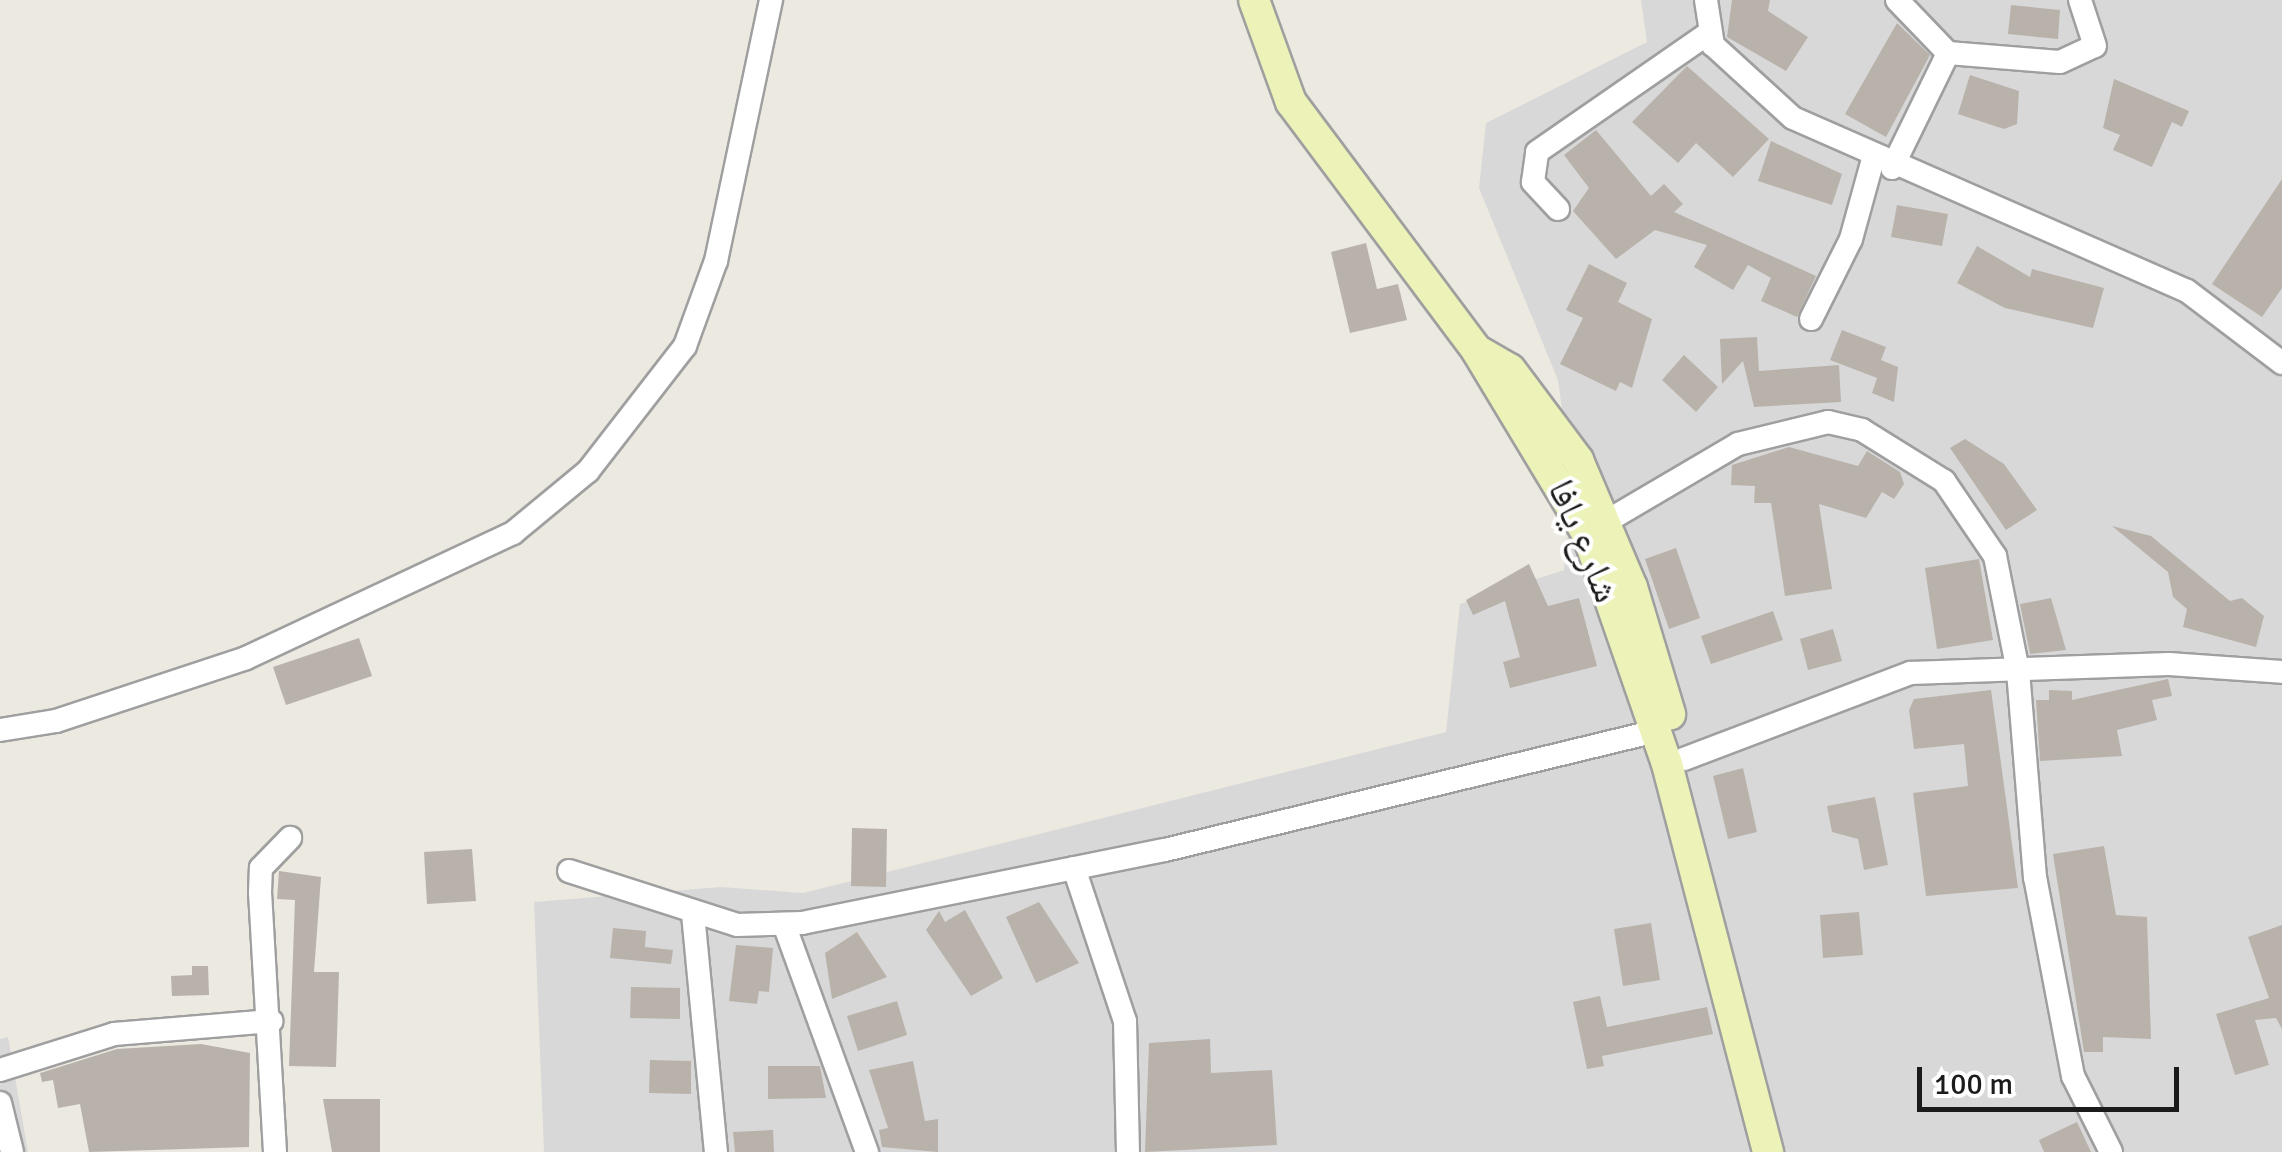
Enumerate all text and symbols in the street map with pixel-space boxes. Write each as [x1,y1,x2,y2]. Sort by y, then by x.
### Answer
street label: شارع يافا [1538,473,1630,609]
scale bar [1922,1047,2184,1109]
text: 100 m [1934,1066,2013,1103]

